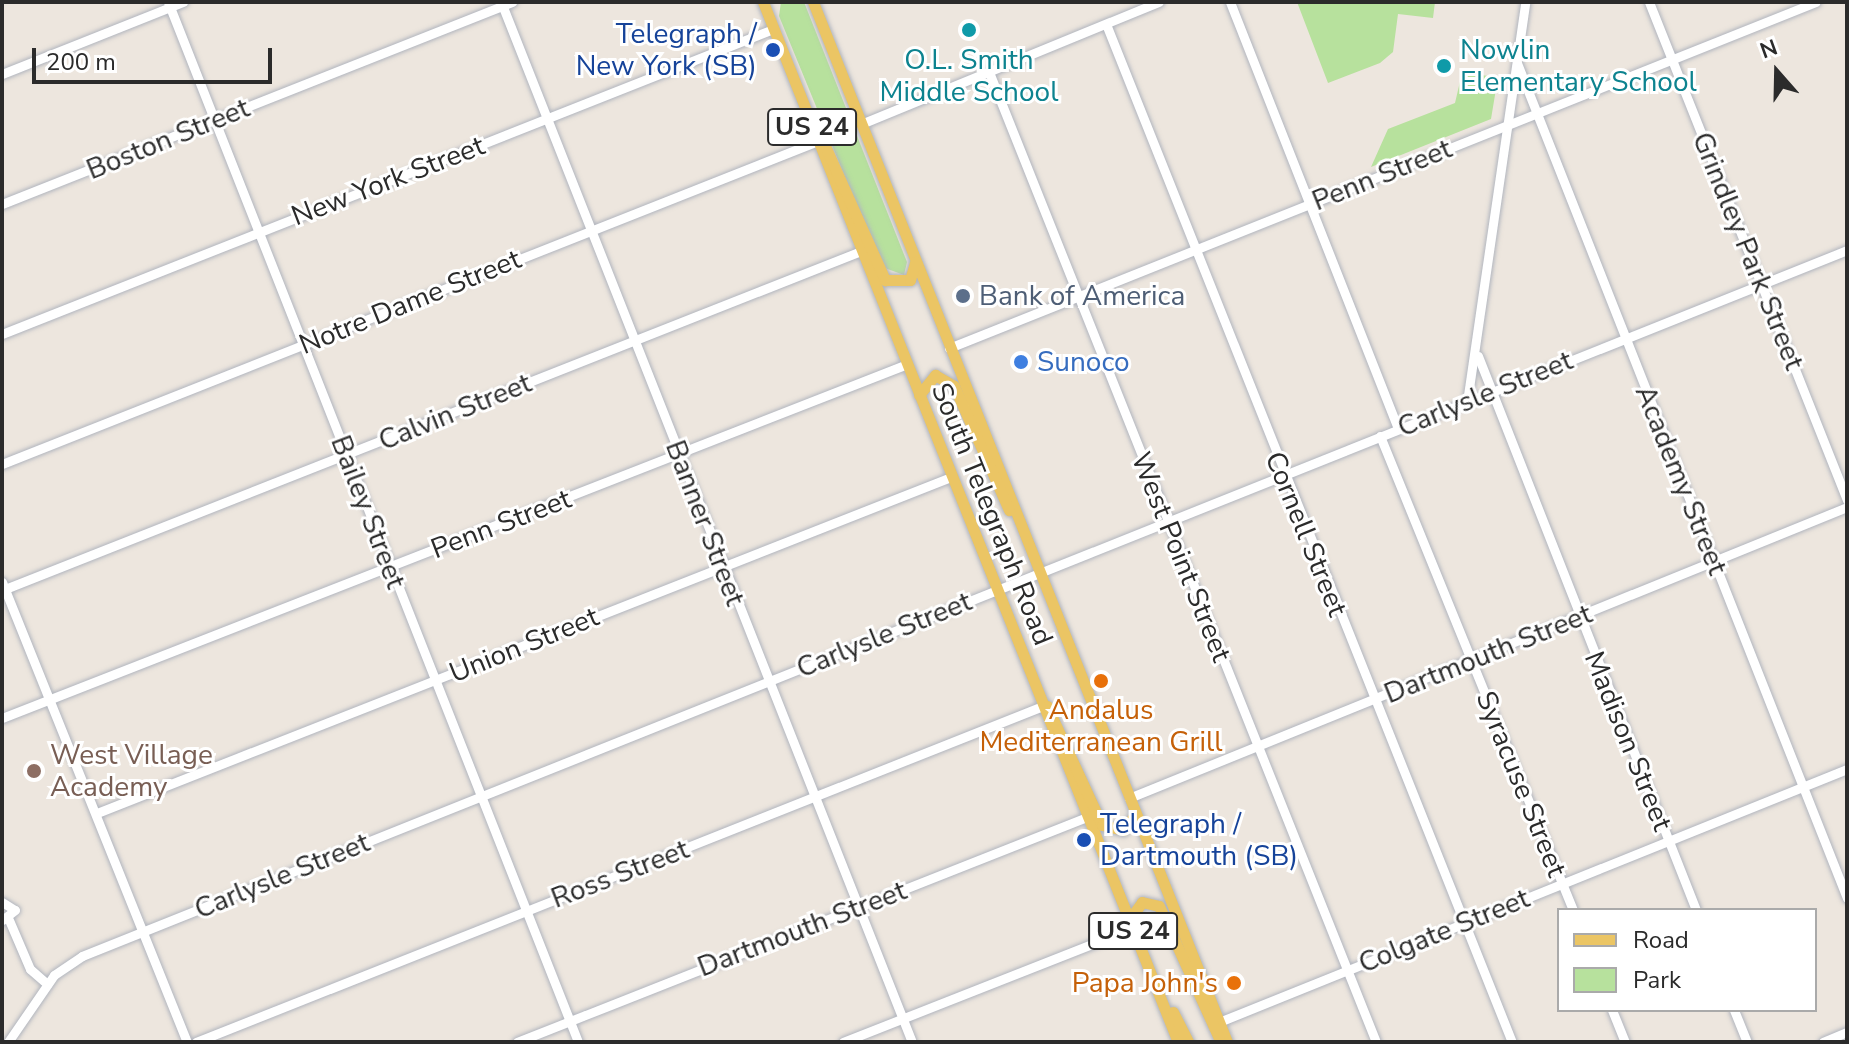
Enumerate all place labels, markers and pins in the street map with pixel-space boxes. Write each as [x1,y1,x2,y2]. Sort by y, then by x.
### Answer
place label: Telegraph / New York (SB) [576,17,757,83]
marker: O.L. Smith Middle School [960,21,978,39]
place label: Nowlin Elementary School [1460,33,1697,99]
marker: Telegraph / New York (SB) [764,41,782,59]
place label: O.L. Smith Middle School [880,43,1058,109]
marker: Nowlin Elementary School [1435,57,1453,75]
place label: Bank of America [979,279,1185,313]
marker: Bank of America [954,287,972,305]
place label: Sunoco [1037,345,1130,379]
marker: Sunoco [1012,353,1030,371]
marker: Andalus Mediterranean Grill [1092,672,1110,690]
place label: Andalus Mediterranean Grill [979,693,1223,759]
place label: West Village Academy [50,738,213,804]
marker: West Village Academy [25,762,43,780]
place label: Telegraph / Dartmouth (SB) [1100,807,1298,873]
marker: Telegraph / Dartmouth (SB) [1075,831,1093,849]
place label: Papa John's [1072,966,1218,1000]
marker: Papa John's [1225,974,1243,992]

